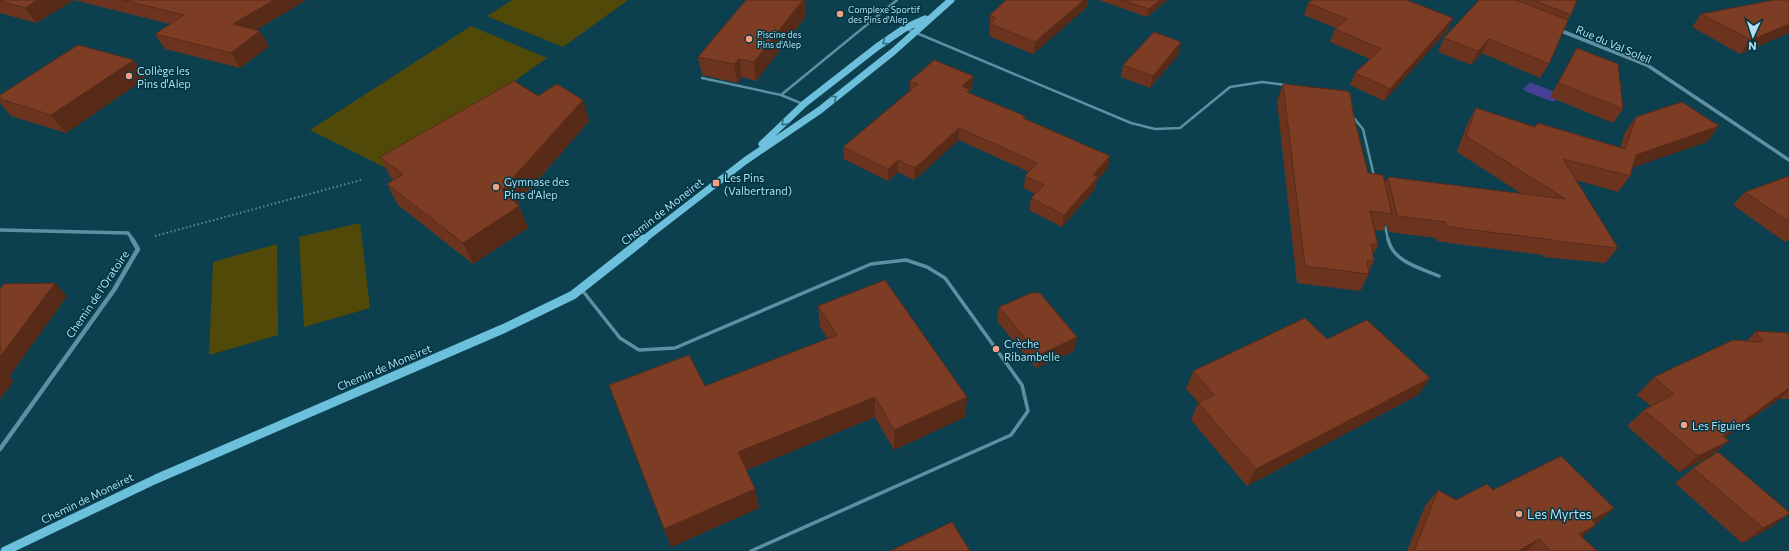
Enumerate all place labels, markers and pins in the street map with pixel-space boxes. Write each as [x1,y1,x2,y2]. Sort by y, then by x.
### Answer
place label: Complexe Sportif des Pins d'Alep [848,4,920,25]
marker: Complexe Sportif des Pins d'Alep [835,9,845,19]
place label: Piscine des Pins d'Alep [757,29,802,50]
marker: Piscine des Pins d'Alep [744,34,754,44]
place label: Collège les Pins d'Alep [137,64,191,90]
marker: Collège les Pins d'Alep [124,71,134,81]
place label: Les Pins (Valbertrand) [724,171,792,197]
place label: Gymnase des Pins d'Alep [504,175,569,201]
marker: Les Pins (Valbertrand) [711,178,721,188]
marker: Gymnase des Pins d'Alep [491,182,501,192]
place label: Crèche Ribambelle [1004,337,1060,363]
marker: Crèche Ribambelle [991,344,1001,354]
place label: Les Figuiers [1692,419,1750,432]
marker: Les Figuiers [1679,420,1689,430]
place label: Les Myrtes [1527,506,1592,522]
marker: Les Myrtes [1514,509,1524,519]

